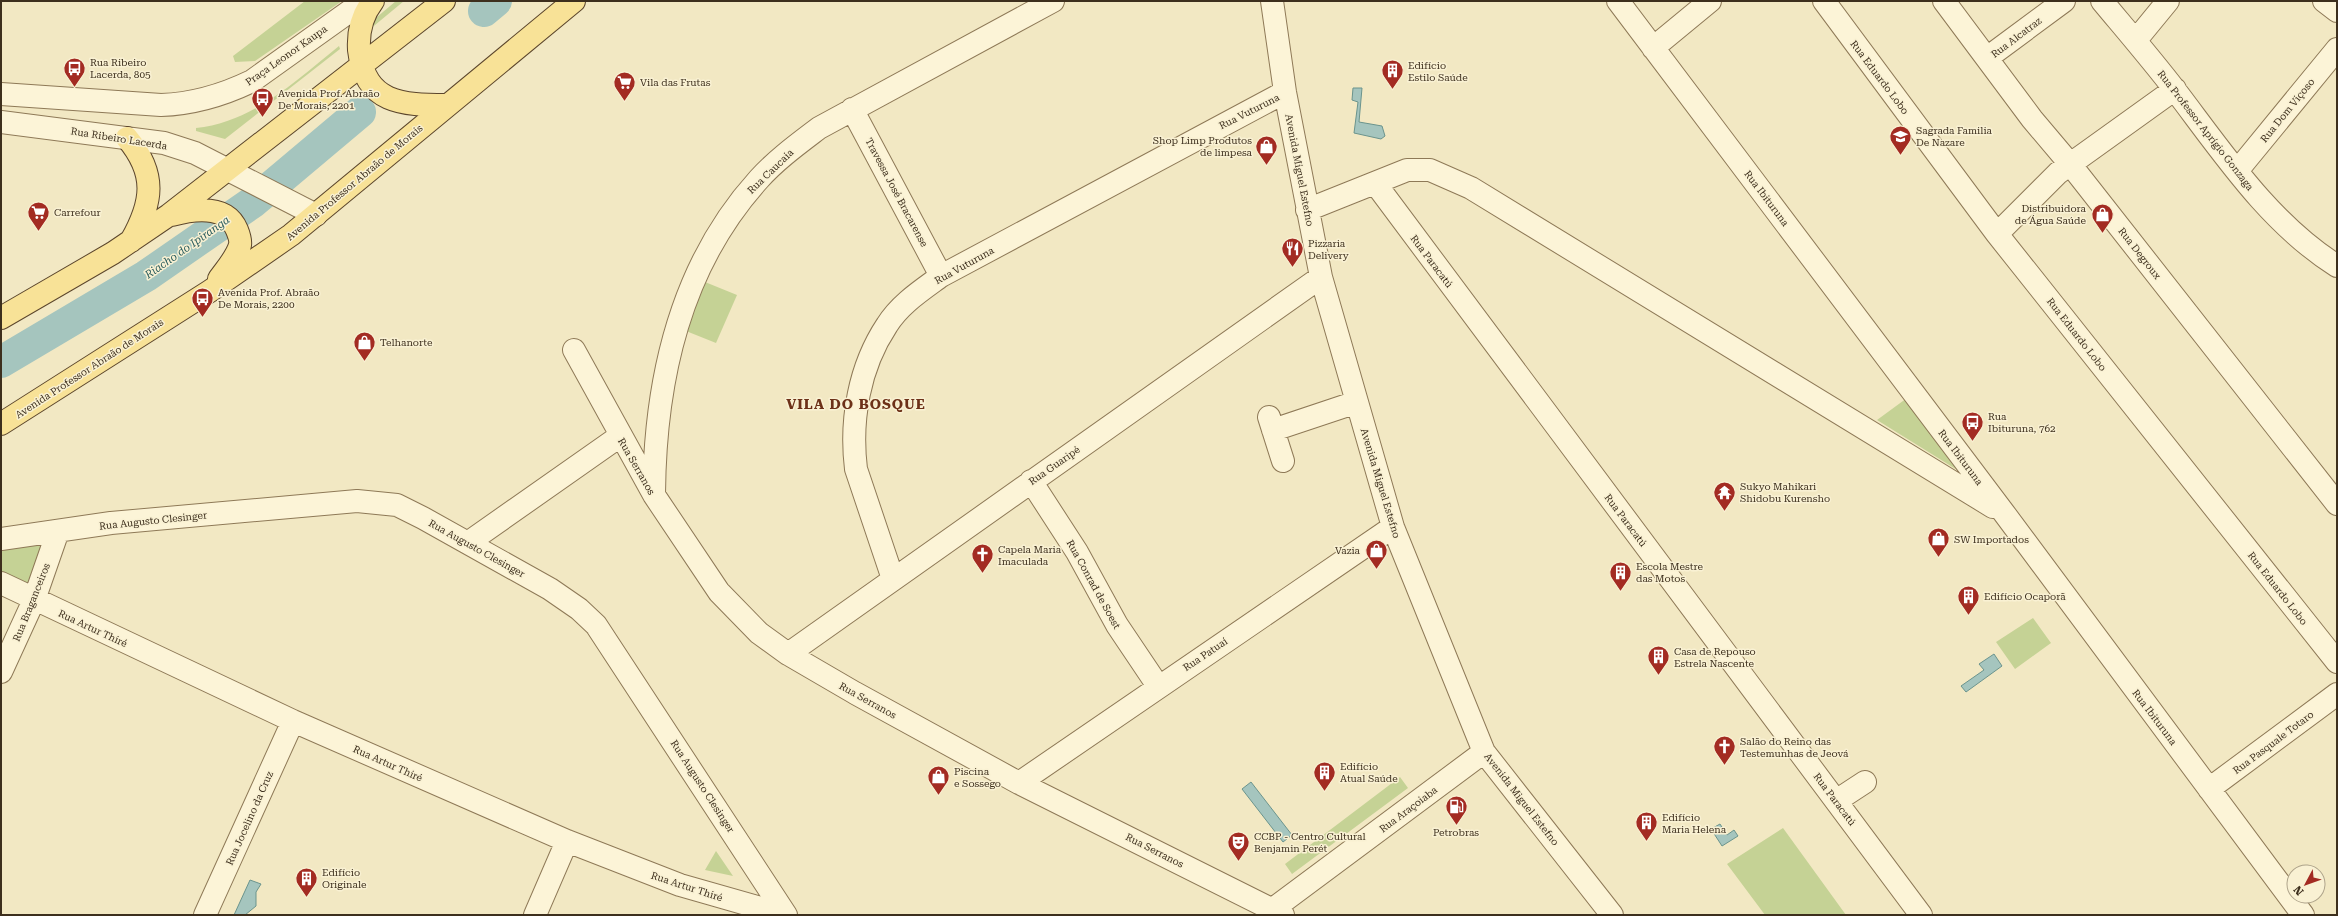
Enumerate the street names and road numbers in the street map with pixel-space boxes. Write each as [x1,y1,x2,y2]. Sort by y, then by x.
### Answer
street label: Rua Alcatraz [1989,15,2044,60]
street label: Praça Leonor Kaupa [243,23,330,88]
street label: Rua Eduardo Lobo [1848,38,1911,116]
street label: Rua Professor Aprígio Gonzaga [2155,68,2256,193]
street label: Rua Dom Viçoso [2258,76,2317,145]
street label: Rua Vuturuna [1217,91,1282,131]
street label: Avenida Miguel Estefno [1283,113,1316,227]
street label: Avenida Professor Abraão de Morais [284,122,425,243]
street label: Rua Ribeiro Lacerda [70,125,168,152]
street label: Travessa José Bracarense [863,136,930,249]
street label: Rua Caucaia [745,146,796,196]
street label: Rua Ibituruna [1742,168,1791,229]
street label: Rua Degroux [2116,225,2163,281]
street label: Rua Paracatú [1408,233,1455,290]
street label: Rua Vuturuna [933,244,996,286]
street label: Rua Eduardo Lobo [2045,296,2109,373]
street label: Avenida Professor Abraão de Morais [13,316,166,420]
street label: Avenida Miguel Estefno [1359,427,1402,539]
street label: Rua Ibituruna [1936,427,1985,488]
street label: Rua Serranos [616,436,657,497]
street label: Rua Guaripé [1027,443,1082,487]
street label: Rua Paracatú [1602,492,1649,549]
street label: Rua Augusto Clesinger [99,509,207,532]
street label: Rua Augusto Clesinger [427,517,527,579]
street label: Rua Conrad de Soest [1065,538,1123,631]
street label: Rua Eduardo Lobo [2246,550,2310,627]
street label: Rua Braganceiros [11,561,52,643]
street label: Rua Artur Thiré [57,608,129,649]
street label: Rua Patuaí [1181,636,1229,673]
street label: Rua Serranos [837,680,898,721]
street label: Rua Ibituruna [2130,687,2179,748]
street label: Rua Pasquale Totaro [2231,709,2316,776]
street label: Rua Augusto Clesinger [668,738,737,835]
street label: Rua Artur Thiré [351,743,425,784]
street label: Avenida Miguel Estefno [1482,751,1561,848]
street label: Rua Jocelino da Cruz [224,769,275,867]
street label: Rua Paracatú [1811,771,1858,828]
street label: Rua Araçoiaba [1377,784,1440,835]
street label: Rua Serranos [1124,831,1186,870]
street label: Rua Artur Thiré [650,870,725,903]

